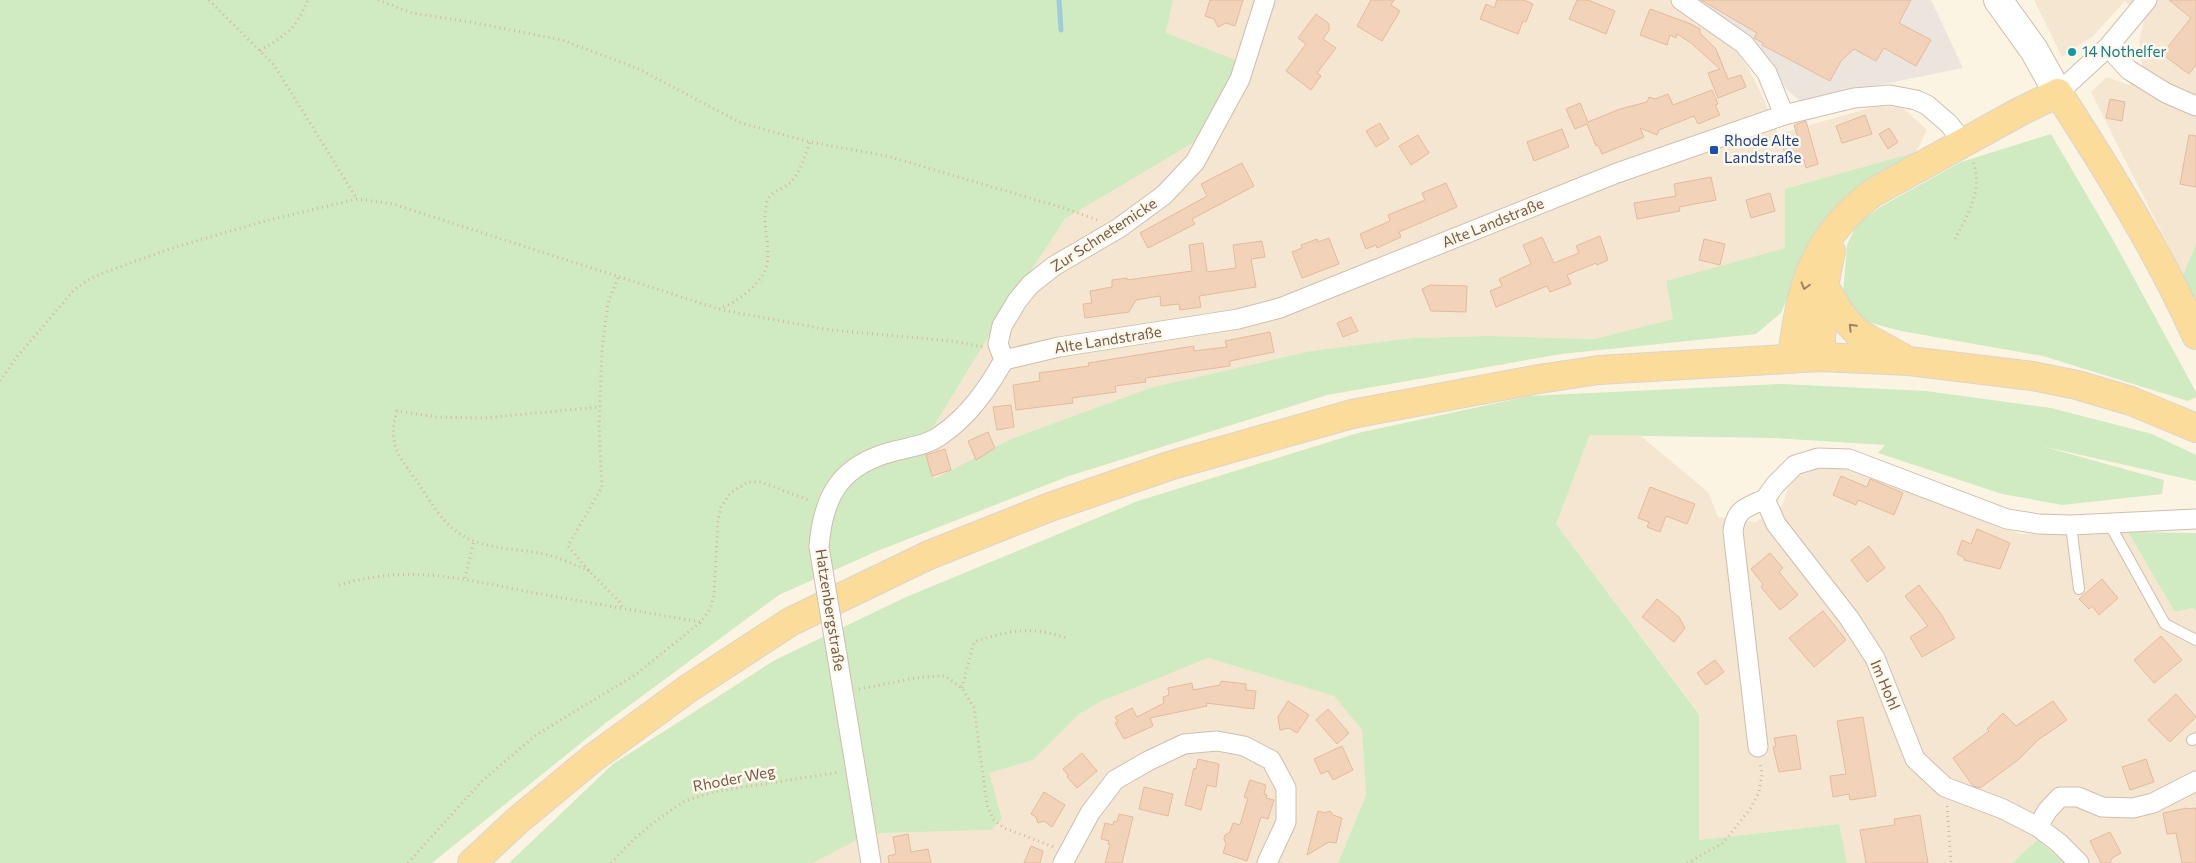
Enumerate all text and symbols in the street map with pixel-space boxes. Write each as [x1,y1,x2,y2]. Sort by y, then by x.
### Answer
place label: 14 Nothelfer [2082,42,2166,60]
marker: 14 Nothelfer [2066,46,2078,58]
place label: Rhode Alte Landstraße [1724,131,1801,166]
marker: Rhode Alte Landstraße [1708,144,1720,156]
street label: Zur Schnetemicke [1047,193,1160,275]
street label: Alte Landstraße [1439,193,1546,251]
one-way arrow [1800,281,1811,290]
street label: Alte Landstraße [1053,322,1163,356]
one-way arrow [1849,324,1858,333]
street label: Hatzenbergstraße [812,547,850,672]
street label: Im Hohl [1867,657,1905,712]
street label: Rhoder Weg [691,761,776,795]

